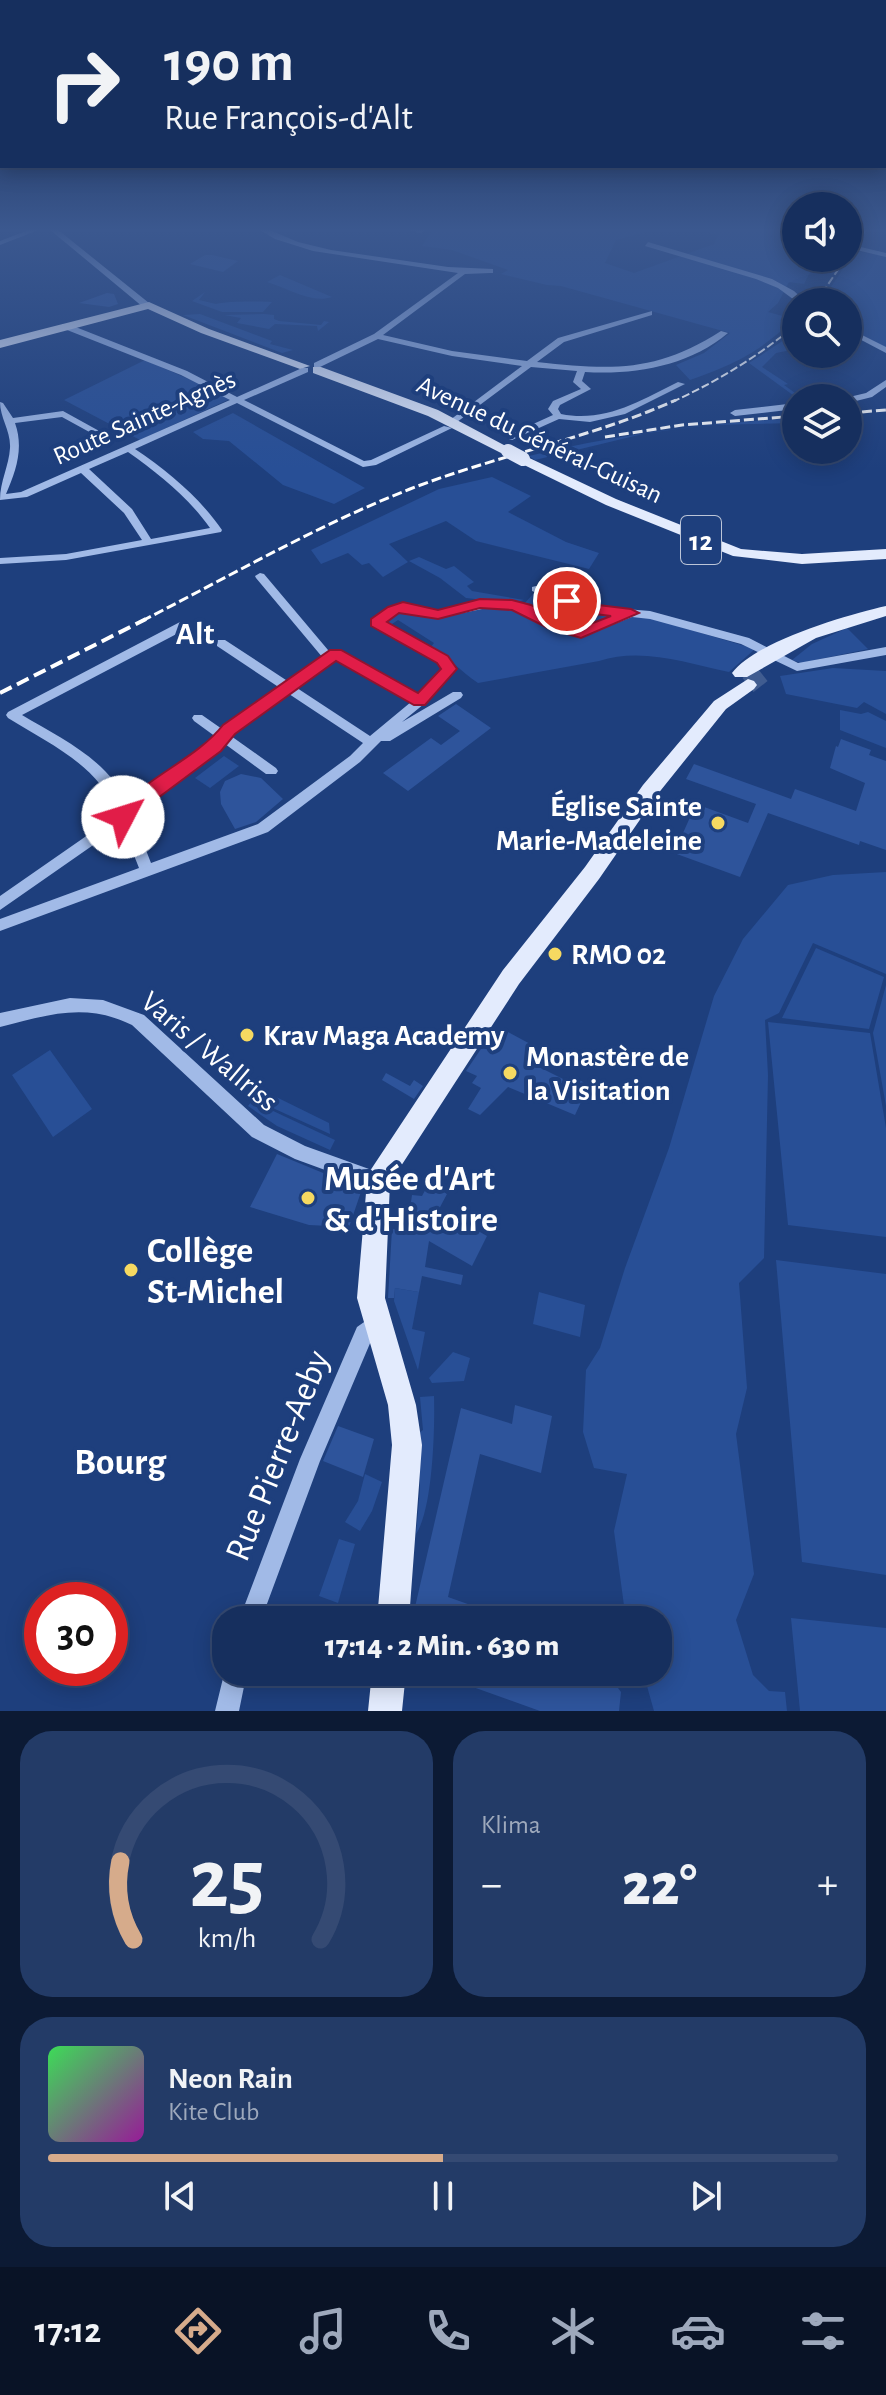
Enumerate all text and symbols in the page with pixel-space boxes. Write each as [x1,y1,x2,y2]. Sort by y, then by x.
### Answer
icon: right [32,32,136,136]
text: 190 m [164,35,294,91]
text: Rue François-d'Alt [164,100,413,136]
map controls [782,192,862,464]
button: sound [782,192,862,272]
button: search [782,288,862,368]
street label: Route Sainte-Agnès [49,366,239,470]
street label: Avenue du Général-Guisan [413,372,666,508]
button: layers [782,384,862,464]
road number: 12 [681,516,721,564]
pin [533,567,601,635]
icon: arrive [545,579,589,623]
district label: Alt [176,618,215,650]
position arrow [81,775,165,859]
place label: Église Sainte Marie-Madeleine [496,789,702,856]
marker: Église Sainte Marie-Madeleine [709,814,727,832]
place label: RMO 02 [571,940,666,970]
marker: RMO 02 [546,945,564,963]
street label: Varis / Wallriss [135,986,284,1117]
place label: Krav Maga Academy [263,1021,505,1051]
marker: Krav Maga Academy [238,1026,256,1044]
place label: Monastère de la Visitation [526,1042,689,1106]
marker: Monastère de la Visitation [501,1064,519,1082]
place label: Musée d'Art & d'Histoire [324,1161,498,1238]
marker: Musée d'Art & d'Histoire [299,1189,317,1207]
place label: Collège St-Michel [147,1233,284,1310]
marker: Collège St-Michel [122,1261,140,1279]
street label: Rue Pierre-Aeby [219,1345,336,1566]
district label: Bourg [74,1444,167,1482]
speed limit sign: 30 [24,1582,128,1686]
text: 17:14 · 2 Min. · 630 m [325,1631,559,1661]
text: Klima [481,1812,541,1838]
text: 25 [189,1839,264,1923]
text: 22° [622,1856,697,1916]
text: − [481,1863,502,1907]
text: + [817,1863,838,1907]
text: km/h [197,1924,256,1953]
text: Neon Rain [168,2064,293,2094]
text: Kite Club [168,2099,259,2125]
icon: previous [158,2174,202,2218]
icon: pause [421,2174,465,2218]
icon: next [684,2174,728,2218]
icon: directions [170,2303,226,2359]
icon: music [295,2303,351,2359]
icon: phone [420,2303,476,2359]
icon: climate [545,2303,601,2359]
icon: car [670,2303,726,2359]
icon: filters [795,2303,851,2359]
text: 17:12 [35,2313,101,2349]

